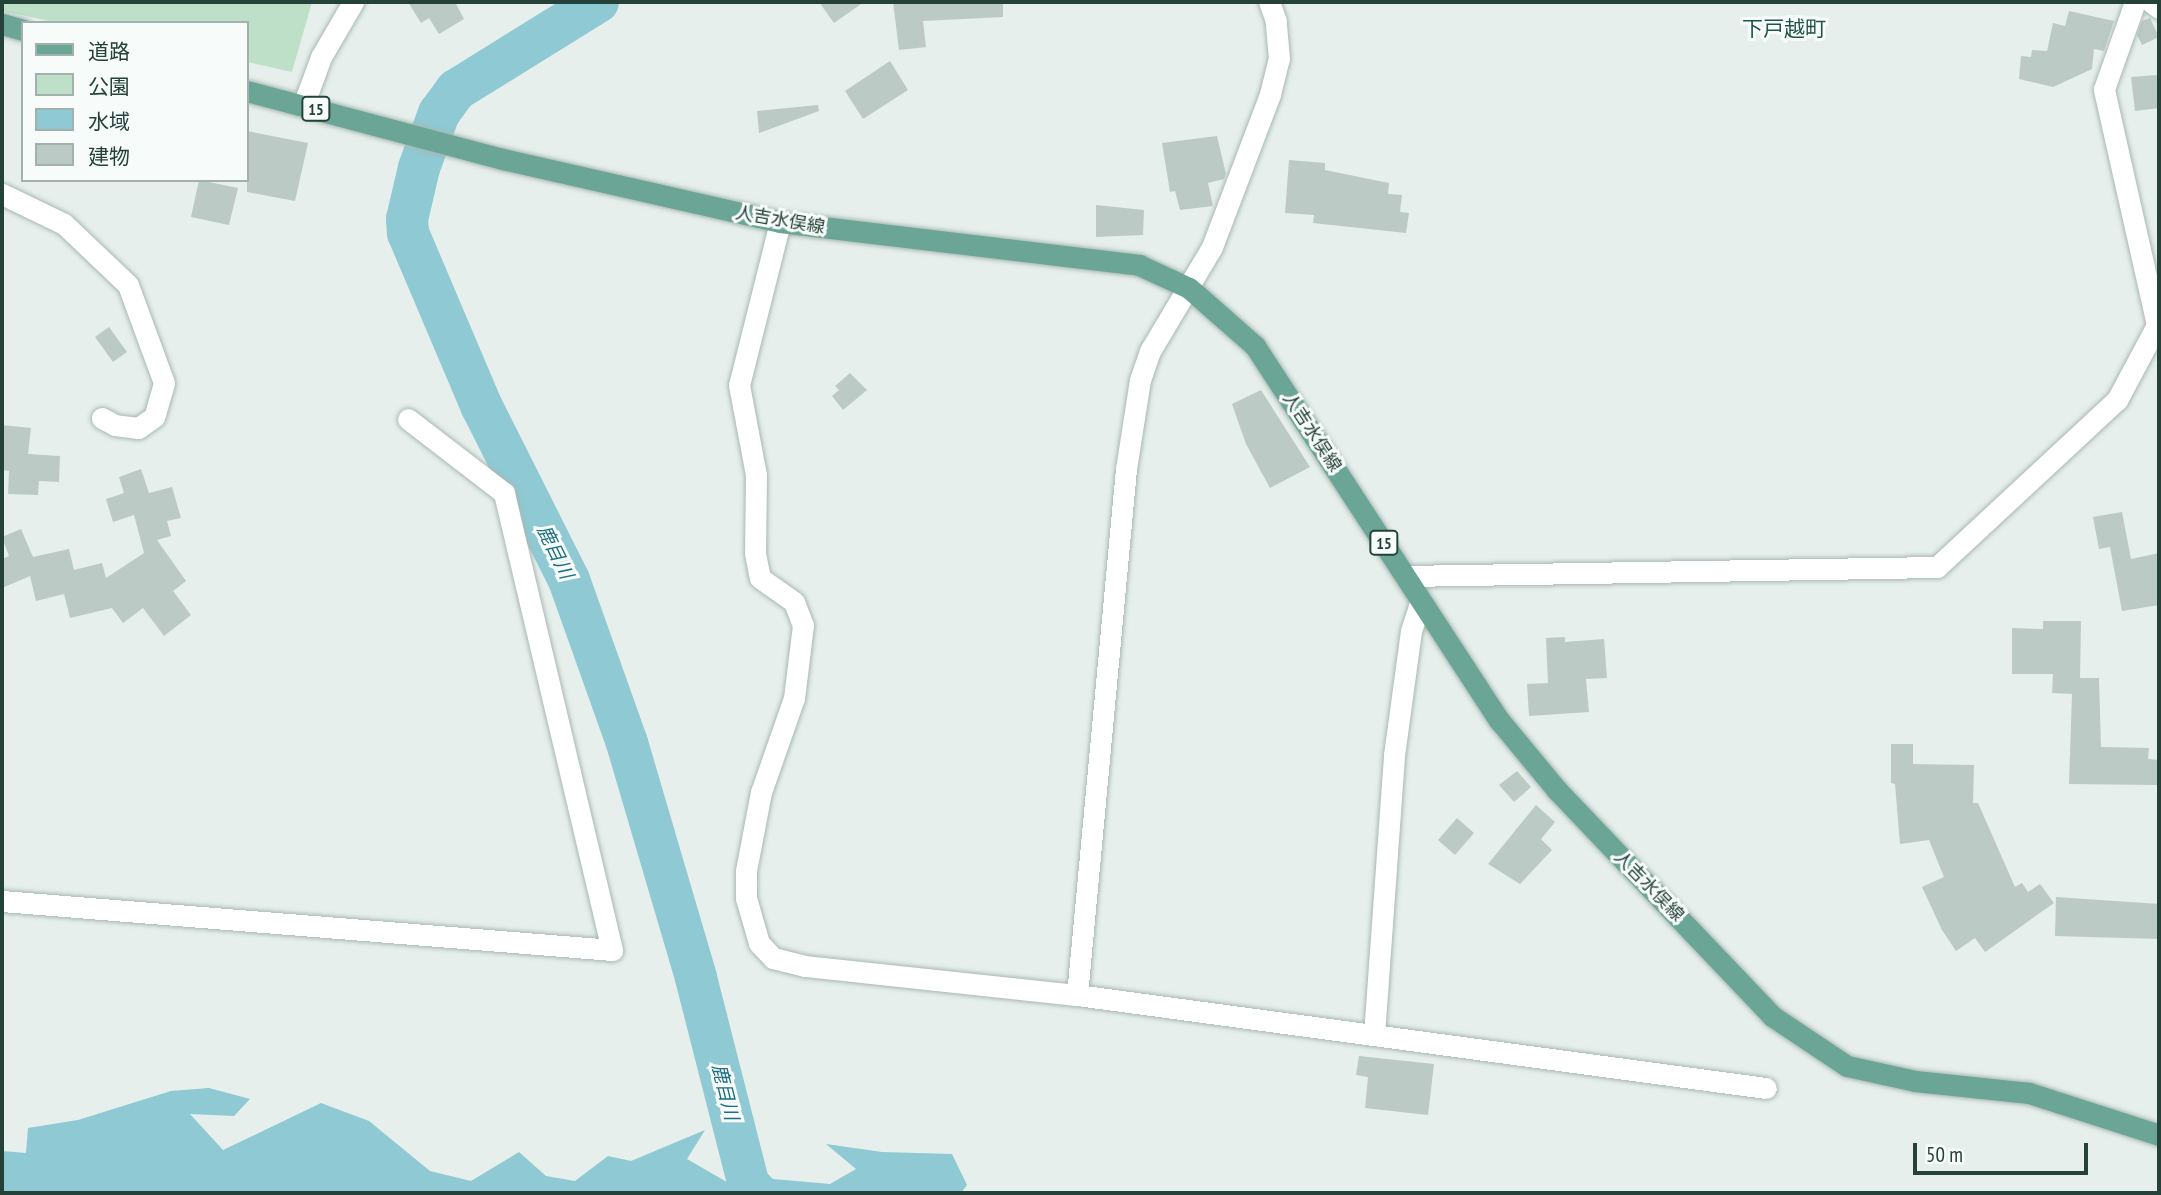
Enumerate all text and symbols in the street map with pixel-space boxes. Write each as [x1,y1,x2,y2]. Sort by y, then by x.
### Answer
district label: 下戸越町 [1742,16,1826,42]
legend [21,21,248,182]
text: 道路 [88,38,130,65]
text: 公園 [88,73,130,100]
road number: 15 [300,96,332,122]
text: 水域 [88,108,130,135]
text: 建物 [88,143,130,170]
street label: 人吉水俣線 [734,202,826,238]
street label: 人吉水俣線 [1278,388,1346,476]
water label: 鹿目川 [532,521,578,583]
road number: 15 [1368,530,1400,556]
street label: 人吉水俣線 [1610,846,1688,926]
water label: 鹿目川 [707,1062,743,1122]
scale bar [1916,1128,2091,1172]
text: 50 m [1926,1141,1963,1168]

